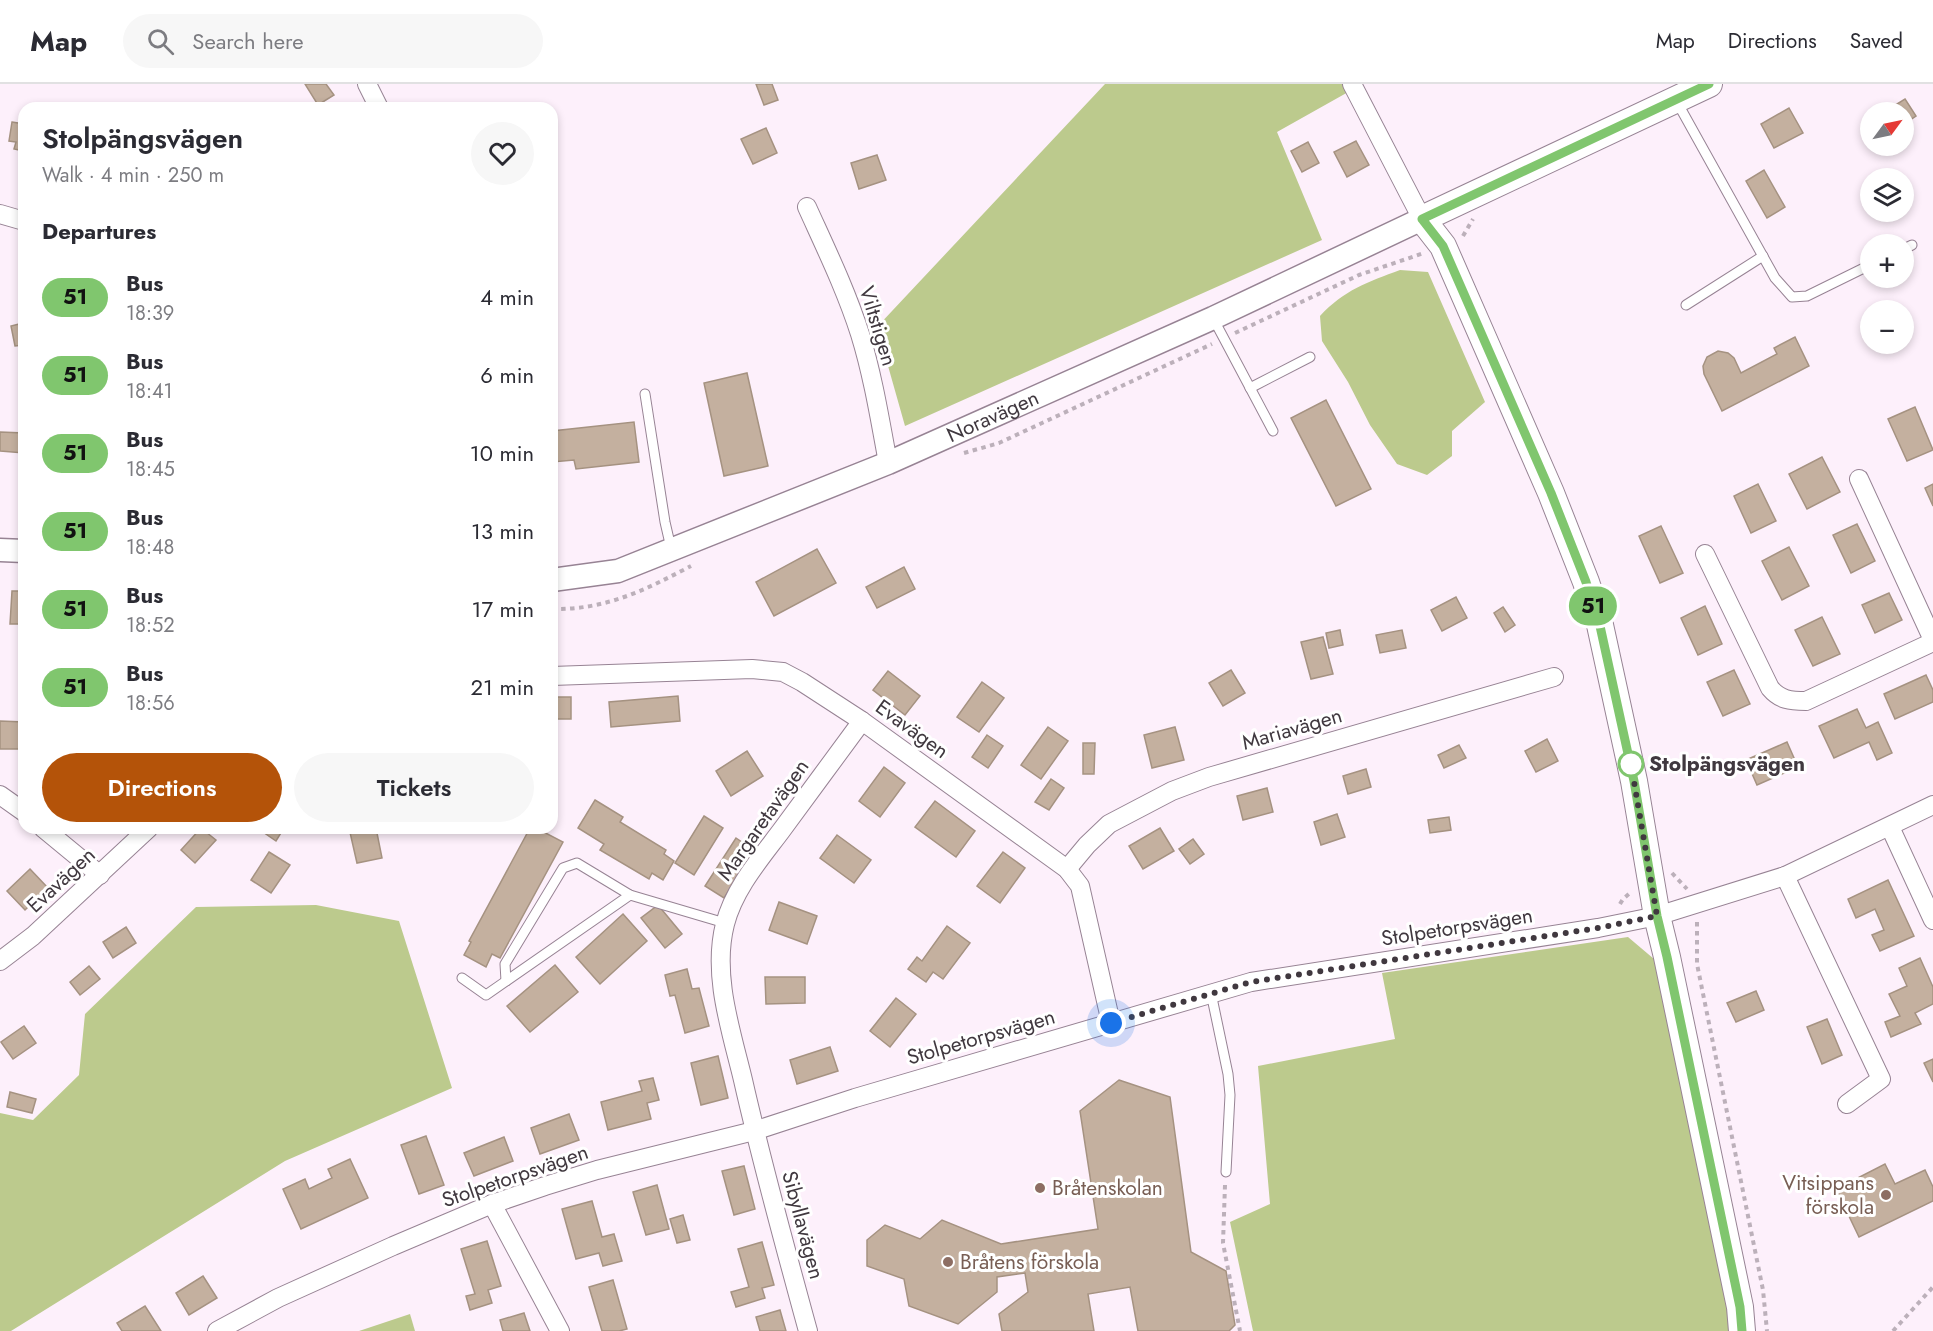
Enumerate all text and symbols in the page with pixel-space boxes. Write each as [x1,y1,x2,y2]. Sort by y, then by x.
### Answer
search box [123,14,543,68]
text: Map [30,21,87,62]
icon: search [144,25,177,58]
text: Search here [192,25,304,57]
text: Map [1656,26,1695,56]
text: Directions [1728,26,1817,56]
text: Saved [1850,26,1903,56]
north arrow [1860,102,1914,156]
map controls [1860,102,1914,354]
text: Stolpängsvägen [42,118,243,159]
button: heart [471,122,534,185]
text: Walk · 4 min · 250 m [42,161,224,190]
button: layers [1860,168,1914,222]
text: Departures [42,215,156,247]
button: + [1860,234,1914,288]
text: Bus [126,267,163,299]
text: 4 min [480,281,534,313]
text: 51 [63,282,87,312]
street label: Viltstigen [852,282,904,370]
text: 18:39 [126,299,174,328]
button: − [1860,300,1914,354]
text: Bus [126,345,163,377]
text: 6 min [480,359,534,391]
text: 51 [63,360,87,390]
text: 18:41 [126,377,173,406]
street label: Noravägen [942,383,1044,450]
text: Bus [126,423,163,455]
text: 10 min [470,437,534,469]
text: 51 [63,438,87,468]
text: 18:45 [126,455,175,484]
text: Bus [126,501,163,533]
text: 13 min [471,515,534,547]
text: 51 [63,516,87,546]
text: 18:48 [126,533,175,562]
text: Bus [126,579,163,611]
line badge: 51 [1566,586,1620,626]
text: 51 [1581,591,1605,621]
text: 17 min [472,593,534,625]
text: 51 [63,594,87,624]
text: 18:52 [126,611,175,640]
text: Bus [126,657,163,689]
text: 21 min [471,671,534,703]
text: 51 [63,672,87,702]
text: 18:56 [126,689,175,718]
street label: Evavägen [869,692,955,766]
street label: Mariavägen [1238,700,1346,758]
place label: Stolpängsvägen [1649,749,1805,779]
marker: Stolpängsvägen [1618,751,1644,777]
button: Directions [42,753,282,822]
button: Tickets [294,753,534,822]
street label: Margaretavägen [710,753,816,887]
street label: Evavägen [20,840,102,920]
street label: Stolpetorpsvägen [1379,900,1535,954]
street label: Stolpetorpsvägen [903,1002,1059,1072]
your location [1096,1008,1126,1038]
street label: Stolpetorpsvägen [438,1137,592,1215]
street label: Sibyllavägen [774,1168,832,1282]
place label: Vitsippans förskola [1782,1168,1874,1222]
place label: Bråtenskolan [1052,1173,1163,1203]
marker: Bråtenskolan [1033,1181,1047,1195]
marker: Vitsippans förskola [1879,1188,1893,1202]
place label: Bråtens förskola [960,1247,1099,1277]
marker: Bråtens förskola [941,1255,955,1269]

